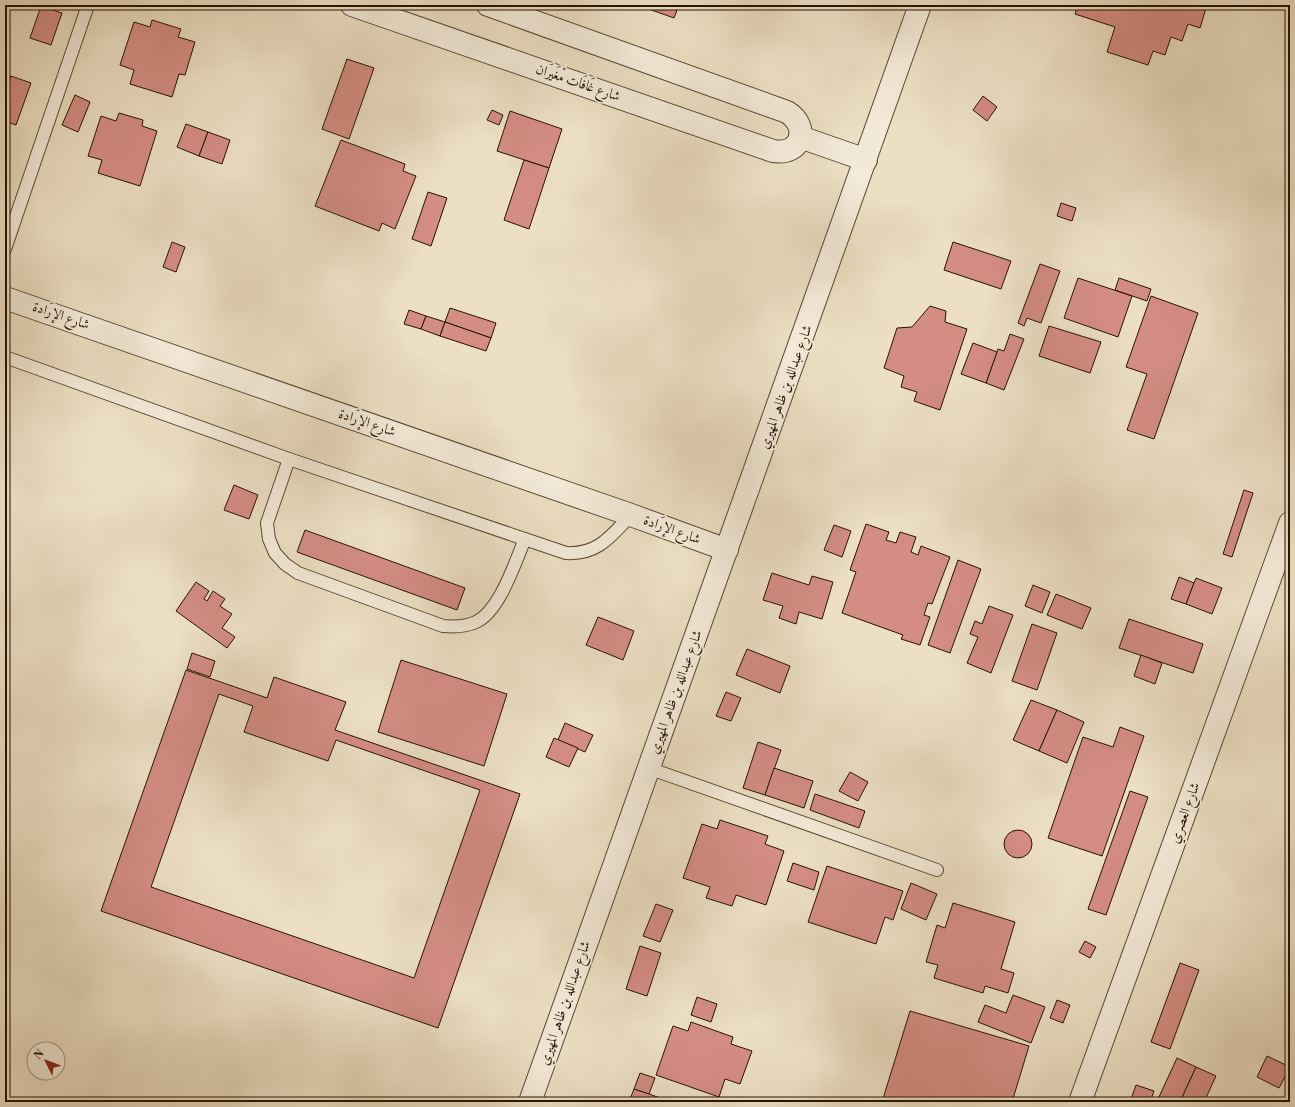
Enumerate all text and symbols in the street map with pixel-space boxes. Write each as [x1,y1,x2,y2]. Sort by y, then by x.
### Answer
street label: شارع غَافَات مْغَيرَان [533,58,623,108]
street label: شارع الإرَادة [29,296,93,336]
street label: شارع عبدالله بن ظاهر المهيري [755,323,819,452]
street label: شارع الإرَادة [335,403,399,443]
street label: شارع الإرَادة [640,510,704,550]
street label: شارع عبدالله بن ظاهر المهيري [645,628,709,757]
street label: شارع العصري [1166,780,1206,847]
street label: شارع عبدالله بن ظاهر المهيري [535,938,597,1068]
north arrow [26,1041,66,1081]
text: N [31,1047,48,1063]

